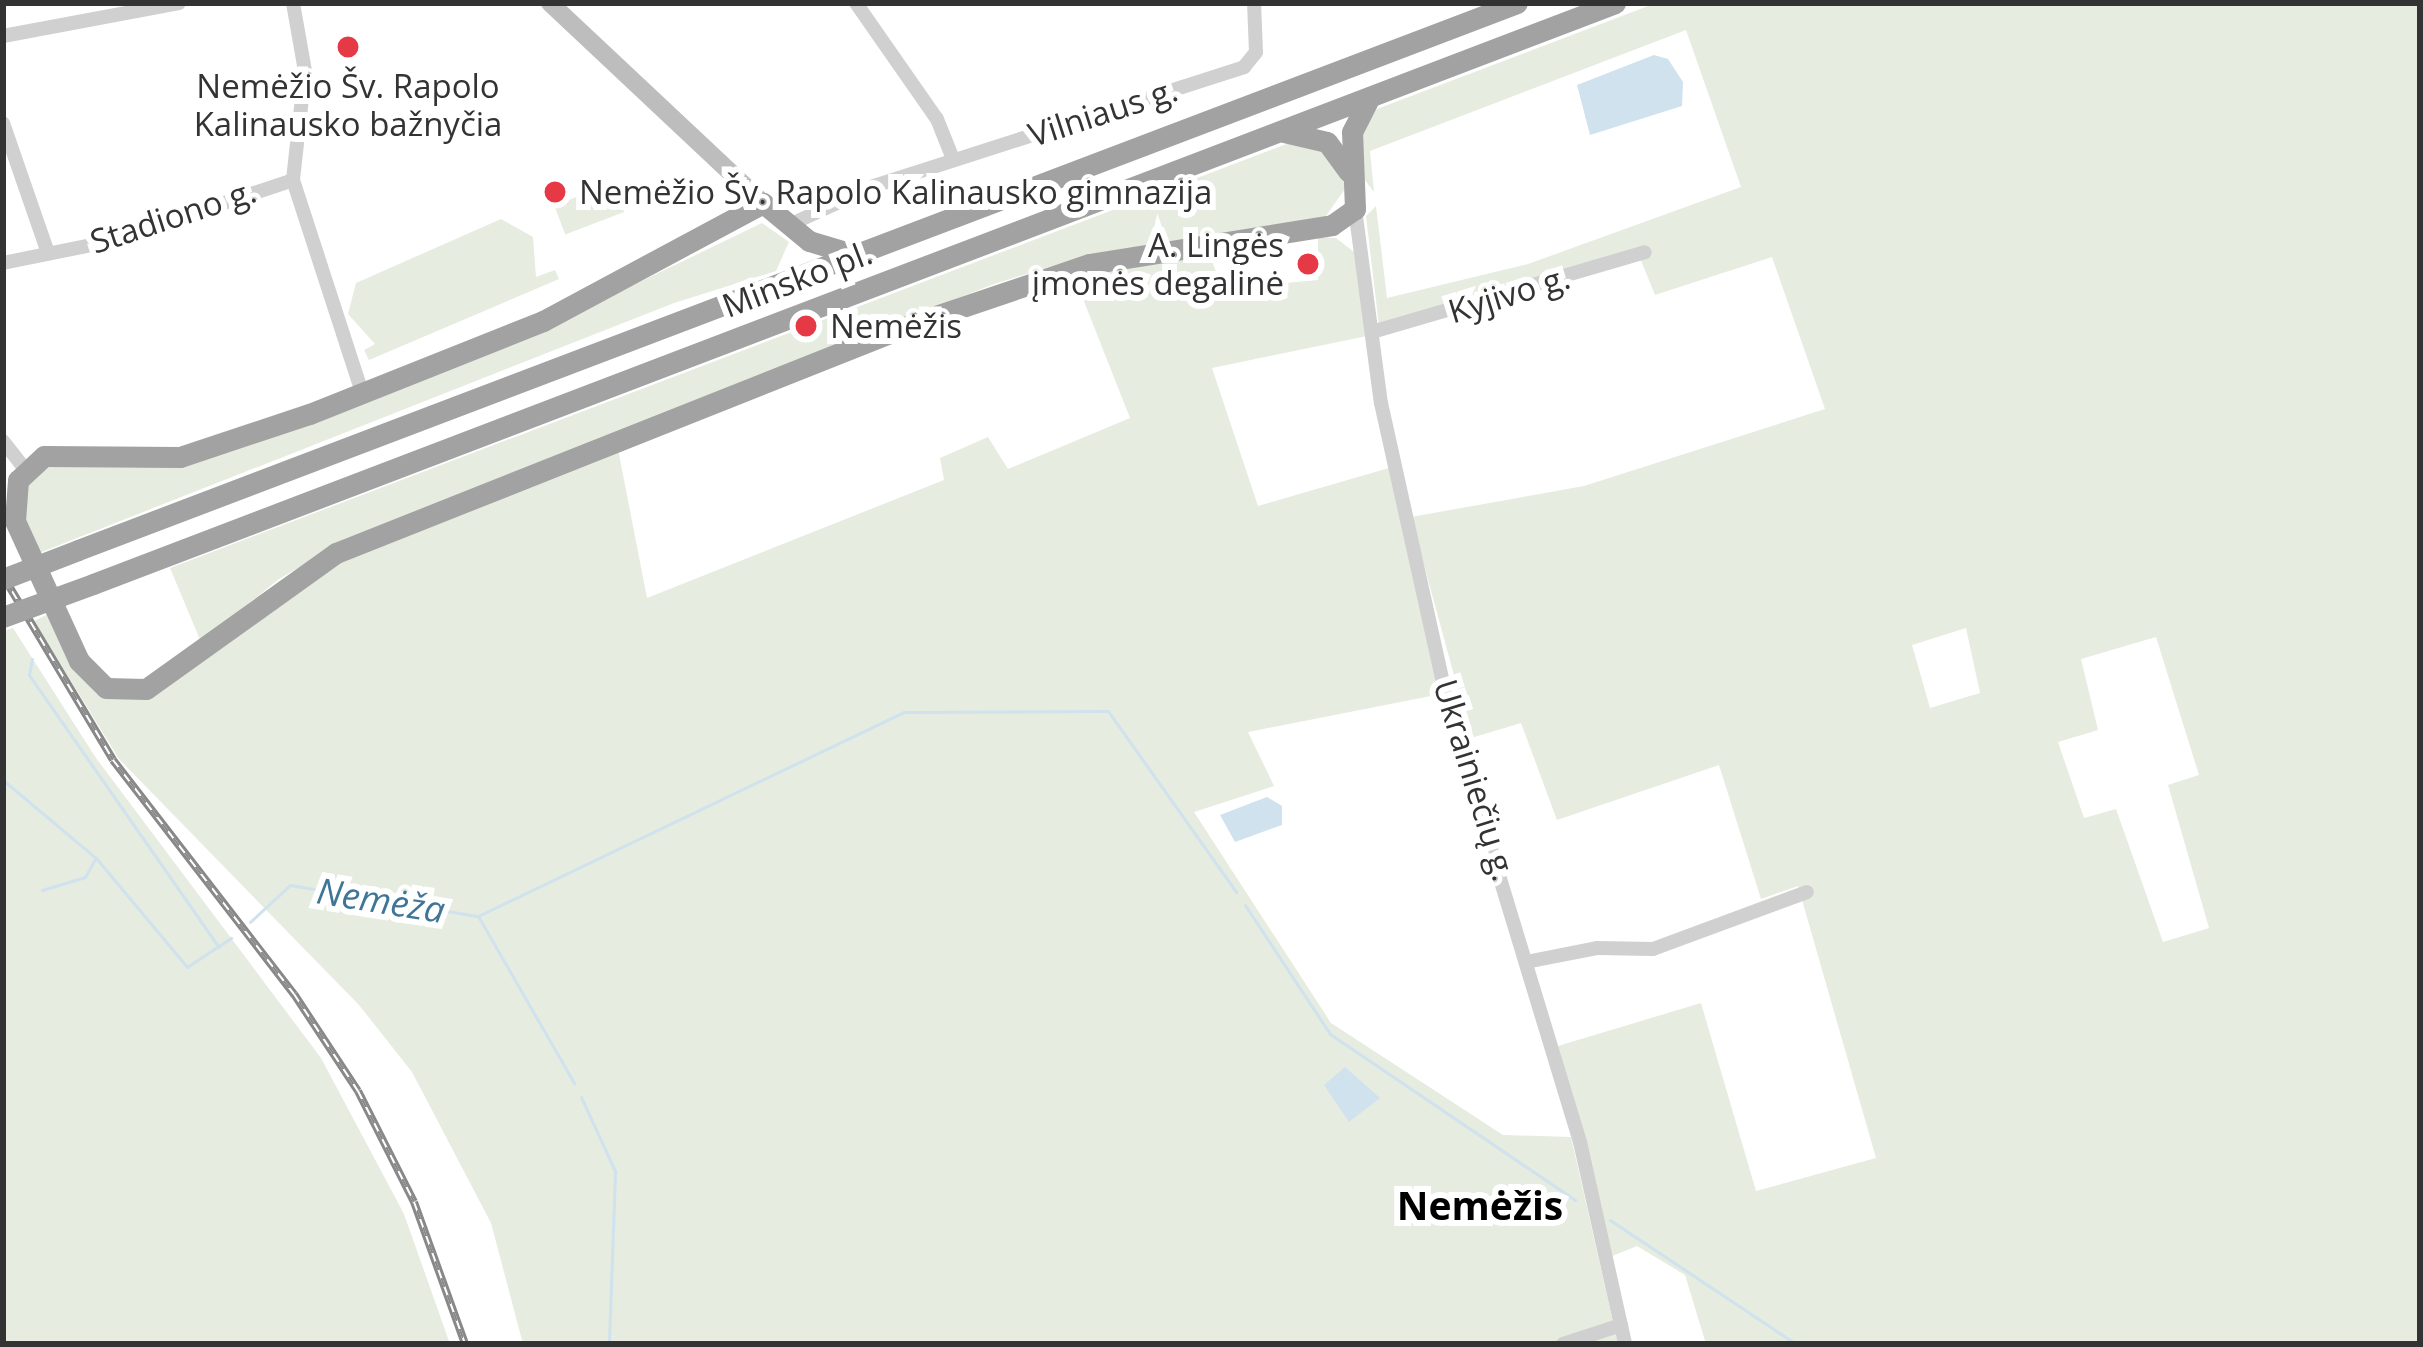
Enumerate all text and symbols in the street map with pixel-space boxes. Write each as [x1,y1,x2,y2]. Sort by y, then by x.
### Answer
marker: Nemėžio Šv. Rapolo Kalinausko bažnyčia [335,34,361,60]
place label: Nemėžio Šv. Rapolo Kalinausko bažnyčia [194,66,502,144]
street label: Vilniaus g. [1023,69,1183,155]
street label: Stadiono g. [85,171,261,261]
place label: Nemėžio Šv. Rapolo Kalinausko gimnazija [579,172,1212,212]
marker: Nemėžio Šv. Rapolo Kalinausko gimnazija [542,179,568,205]
place label: A. Lingės įmonės degalinė [1032,225,1284,303]
street label: Minsko pl. [717,232,877,326]
marker: A. Lingės įmonės degalinė [1295,251,1321,277]
street label: Kyjivo g. [1443,257,1575,331]
place label: Nemėžis [830,306,962,346]
marker: Nemėžis [793,313,819,339]
street label: Ukrainiečių g. [1426,675,1524,885]
water label: Nemėža [314,869,448,931]
district label: Nemėžis [1397,1182,1563,1228]

